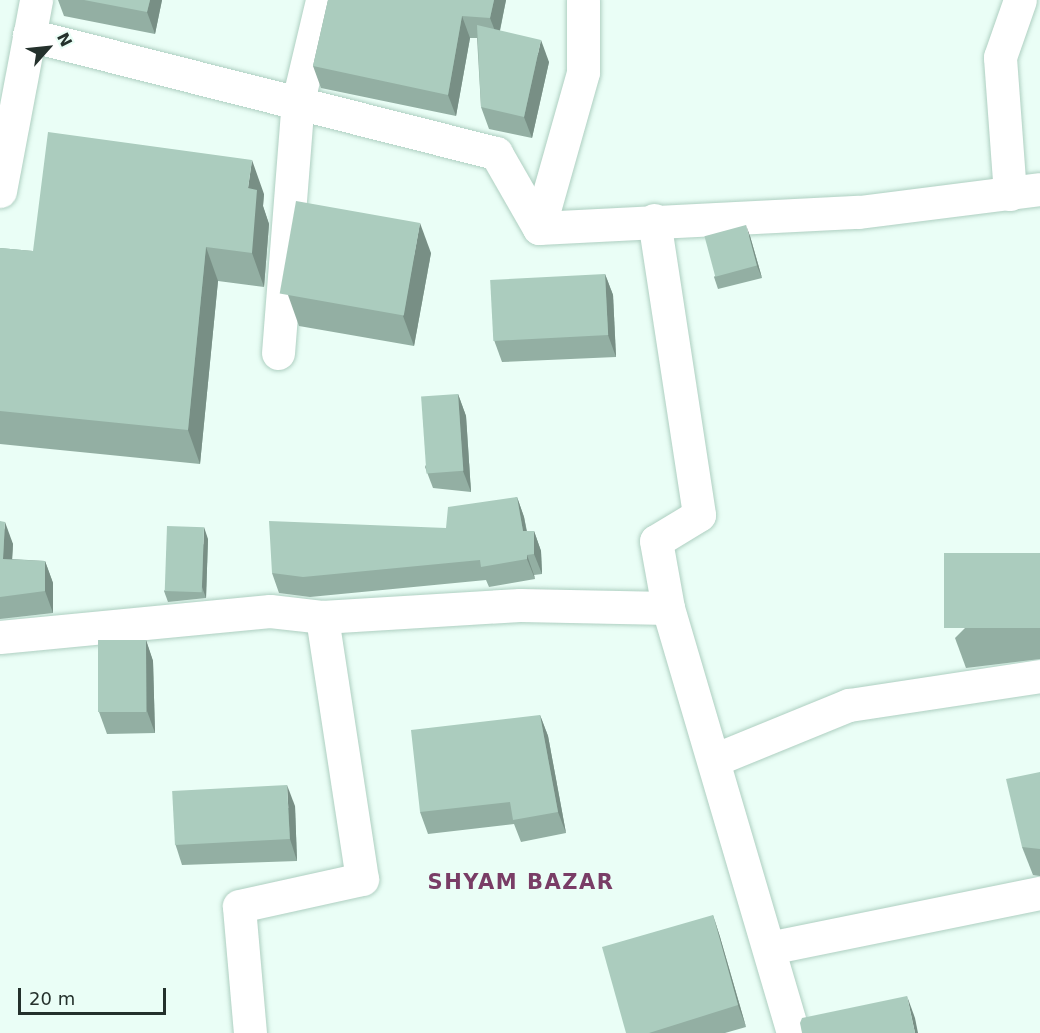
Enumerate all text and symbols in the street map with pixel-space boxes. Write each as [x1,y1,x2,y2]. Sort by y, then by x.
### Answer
north arrow [18,18,78,78]
text: N [53,29,76,50]
district label: SHYAM BAZAR [428,869,614,895]
scale bar [21,976,170,1014]
text: 20 m [29,988,75,1009]

